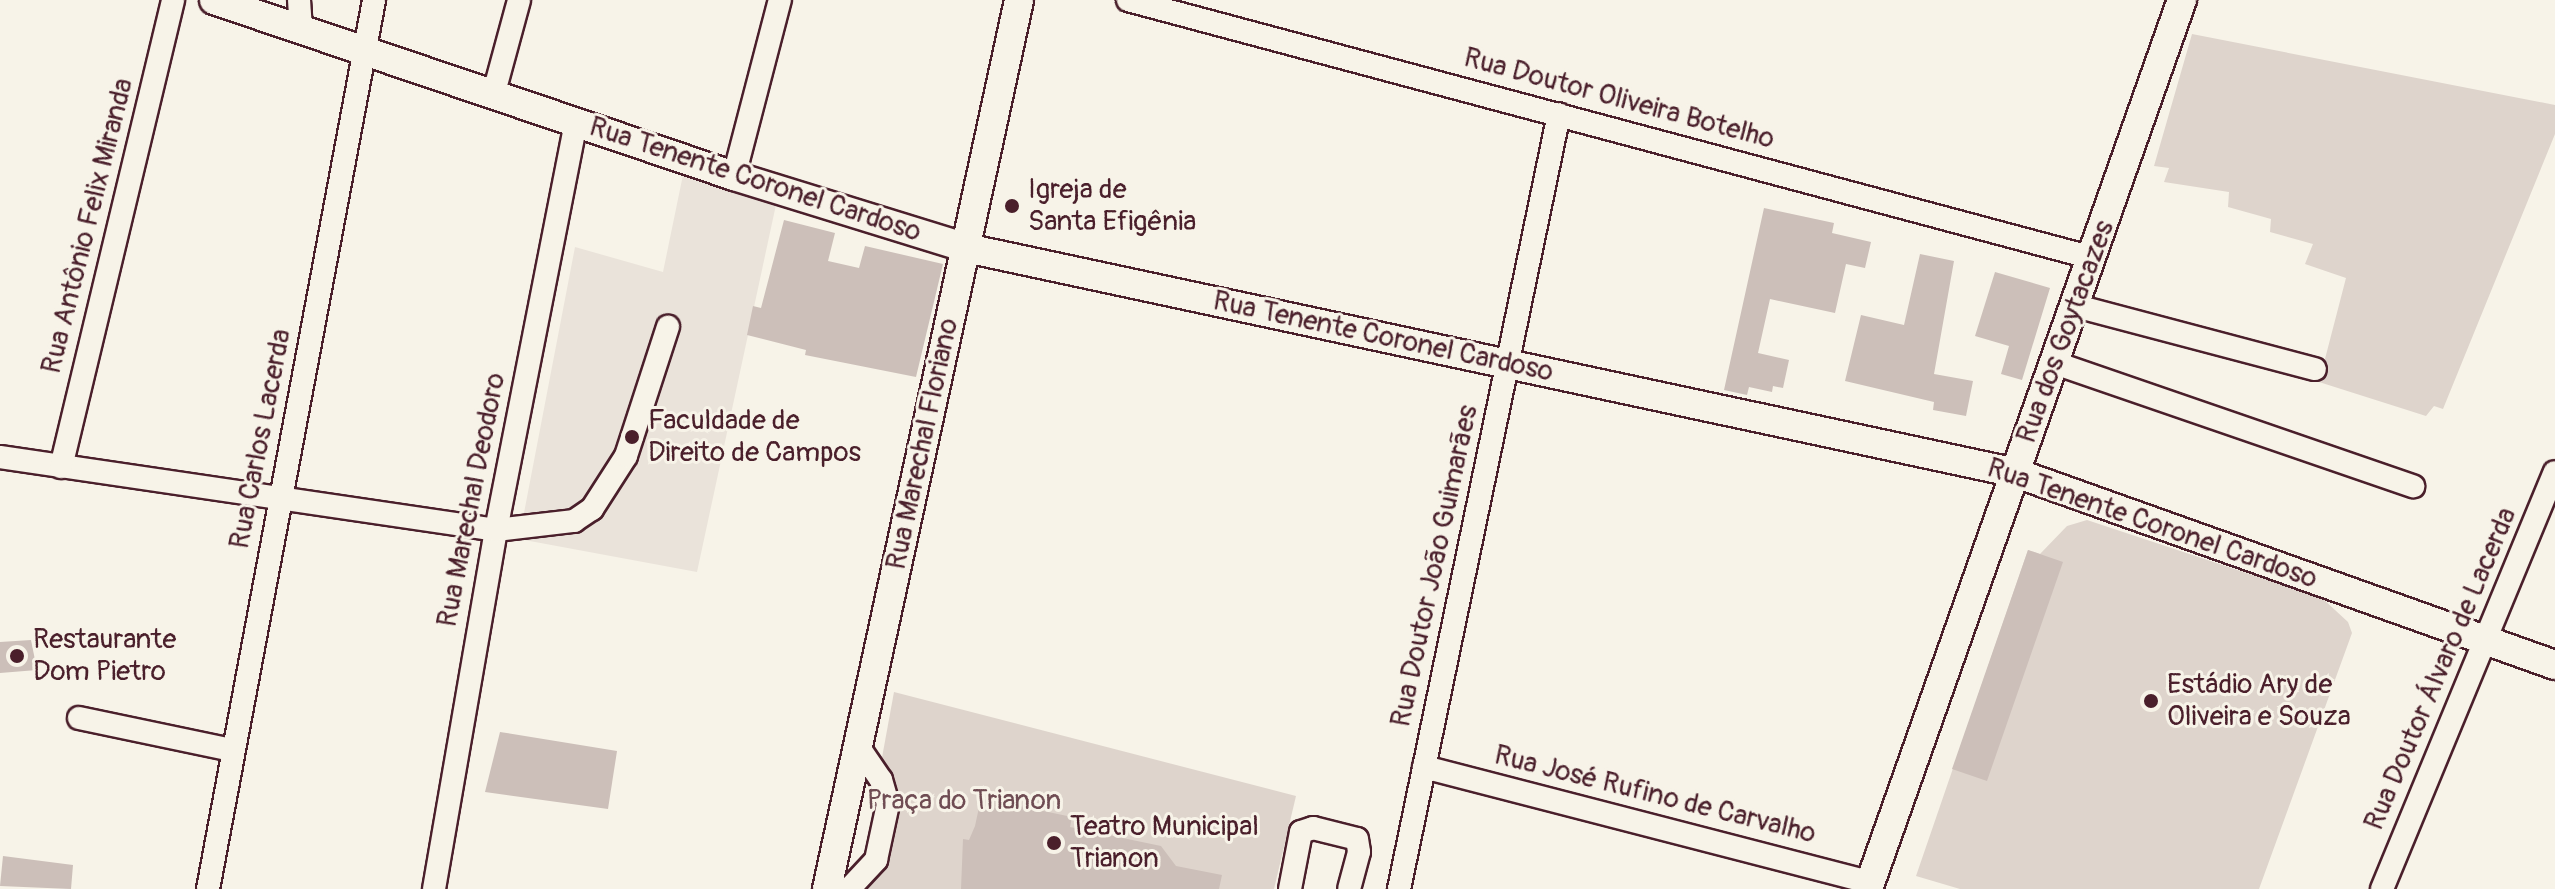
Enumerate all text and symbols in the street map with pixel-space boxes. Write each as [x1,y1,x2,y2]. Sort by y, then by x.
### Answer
street label: Rua Doutor Oliveira Botelho [1460,41,1778,157]
street label: Rua Antônio Felix Miranda [35,75,141,377]
street label: Rua Tenente Coronel Cardoso [585,110,925,250]
place label: Igreja de Santa Efigênia [1028,173,1196,239]
marker: Igreja de Santa Efigênia [1003,197,1021,215]
street label: Rua dos Goytacazes [2010,216,2122,448]
street label: Rua Tenente Coronel Cardoso [1210,285,1556,389]
street label: Rua Marechal Floriano [880,315,966,573]
street label: Rua Carlos Lacerda [223,326,299,552]
street label: Rua Marechal Deodoro [431,370,513,630]
street label: Rua Doutor João Guimarães [1384,402,1486,730]
place label: Faculdade de Direito de Campos [648,404,861,470]
marker: Faculdade de Direito de Campos [623,428,641,446]
street label: Rua Tenente Coronel Cardoso [1983,452,2321,596]
street label: Rua Doutor Álvaro de Lacerda [2358,503,2524,835]
place label: Restaurante Dom Pietro [33,623,176,689]
marker: Restaurante Dom Pietro [8,647,26,665]
place label: Estádio Ary de Oliveira e Souza [2167,668,2351,734]
marker: Estádio Ary de Oliveira e Souza [2142,692,2160,710]
street label: Rua José Rufino de Carvalho [1491,739,1819,851]
park label: Praça do Trianon [867,784,1061,818]
place label: Teatro Municipal Trianon [1070,810,1259,876]
marker: Teatro Municipal Trianon [1045,834,1063,852]

